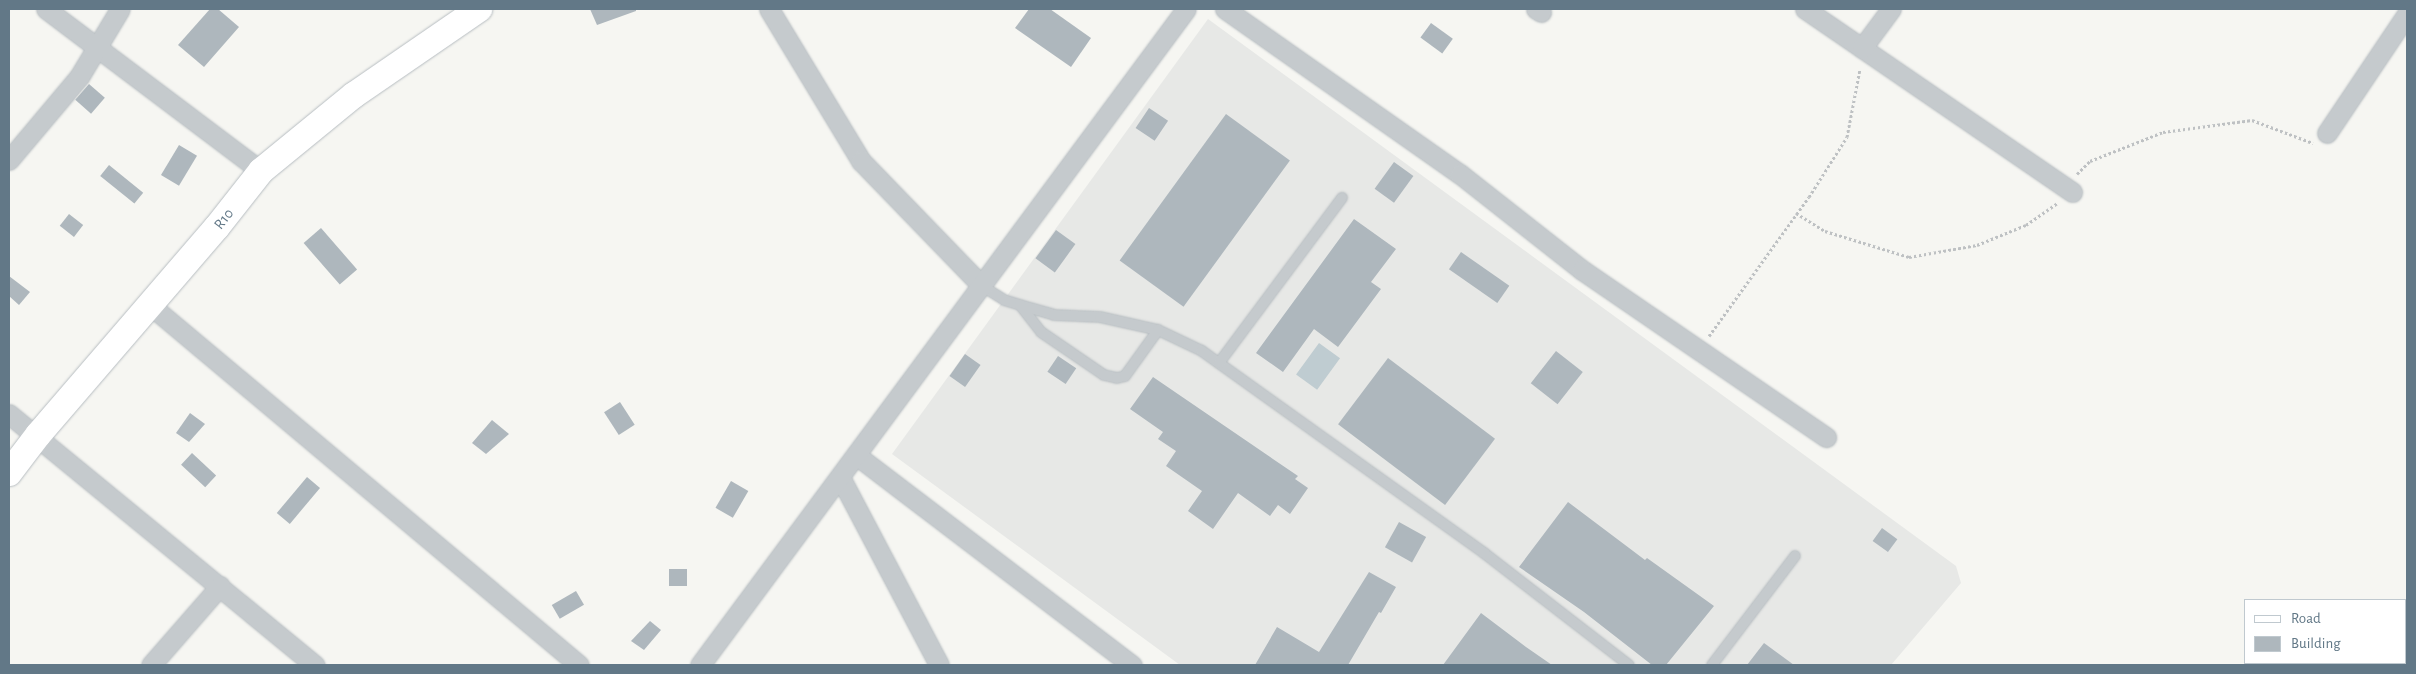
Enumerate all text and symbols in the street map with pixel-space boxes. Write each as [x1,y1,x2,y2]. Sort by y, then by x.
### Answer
street label: R10 [210,205,238,233]
legend [2244,599,2406,664]
text: Road [2291,611,2321,626]
text: Building [2291,636,2341,651]

